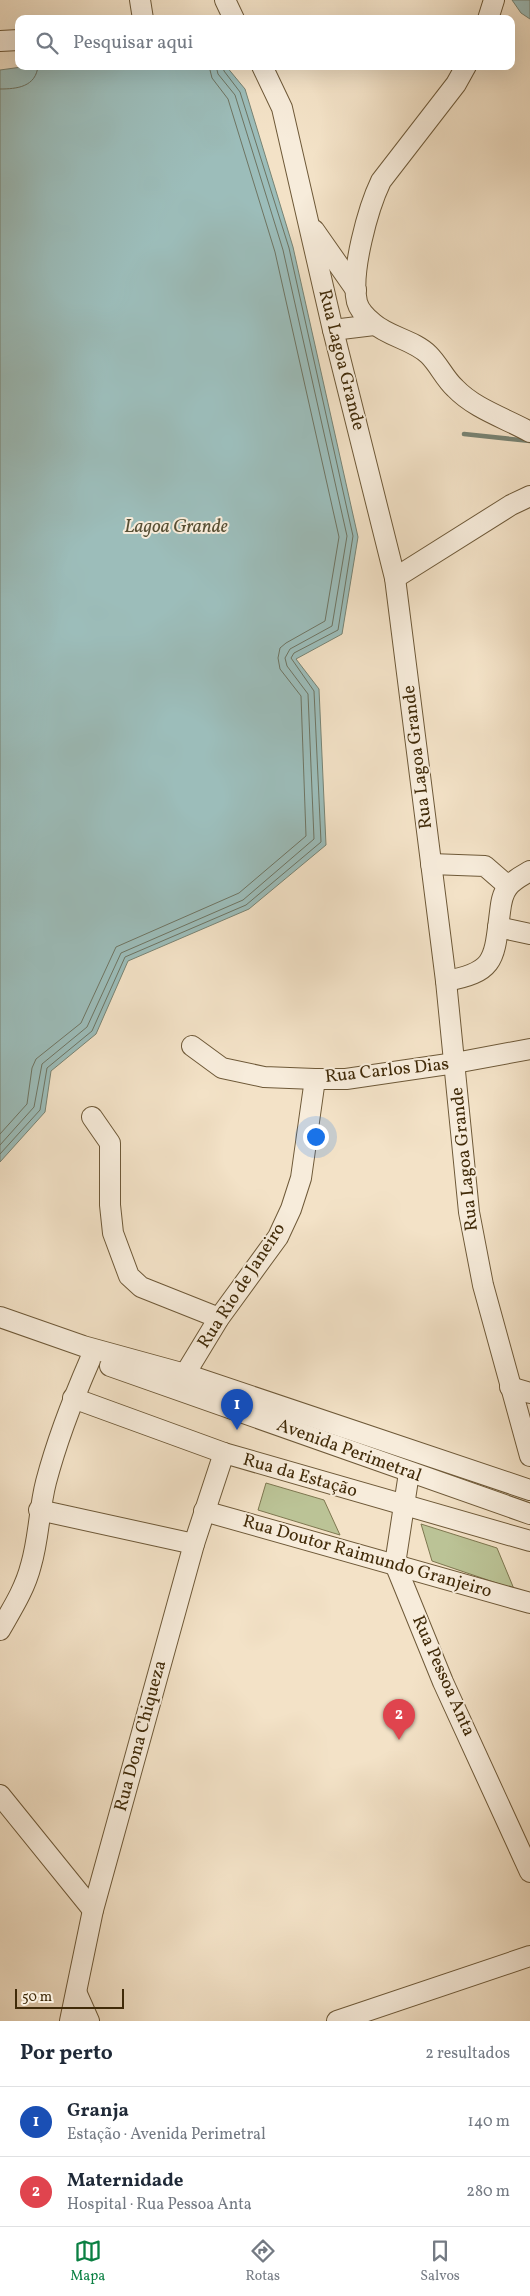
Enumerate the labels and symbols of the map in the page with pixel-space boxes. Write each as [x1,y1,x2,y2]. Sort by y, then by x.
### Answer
street label: Rua Lagoa Grande [311,287,371,433]
water label: Lagoa Grande [124,514,228,540]
street label: Rua Lagoa Grande [397,684,439,830]
street label: Rua Carlos Dias [324,1052,450,1090]
street label: Rua Lagoa Grande [445,1086,485,1232]
your location [303,1124,329,1150]
street label: Rua Rio de Janeiro [192,1218,292,1354]
pin: 1 [221,1389,253,1430]
street label: Avenida Perimetral [273,1413,425,1489]
street label: Rua da Estação [240,1448,360,1504]
street label: Rua Doutor Raimundo Granjeiro [239,1509,495,1605]
street label: Rua Pessoa Anta [405,1612,481,1740]
street label: Rua Dona Chiqueza [109,1658,173,1814]
pin: 2 [383,1699,415,1740]
scale bar [15,1986,124,2009]

